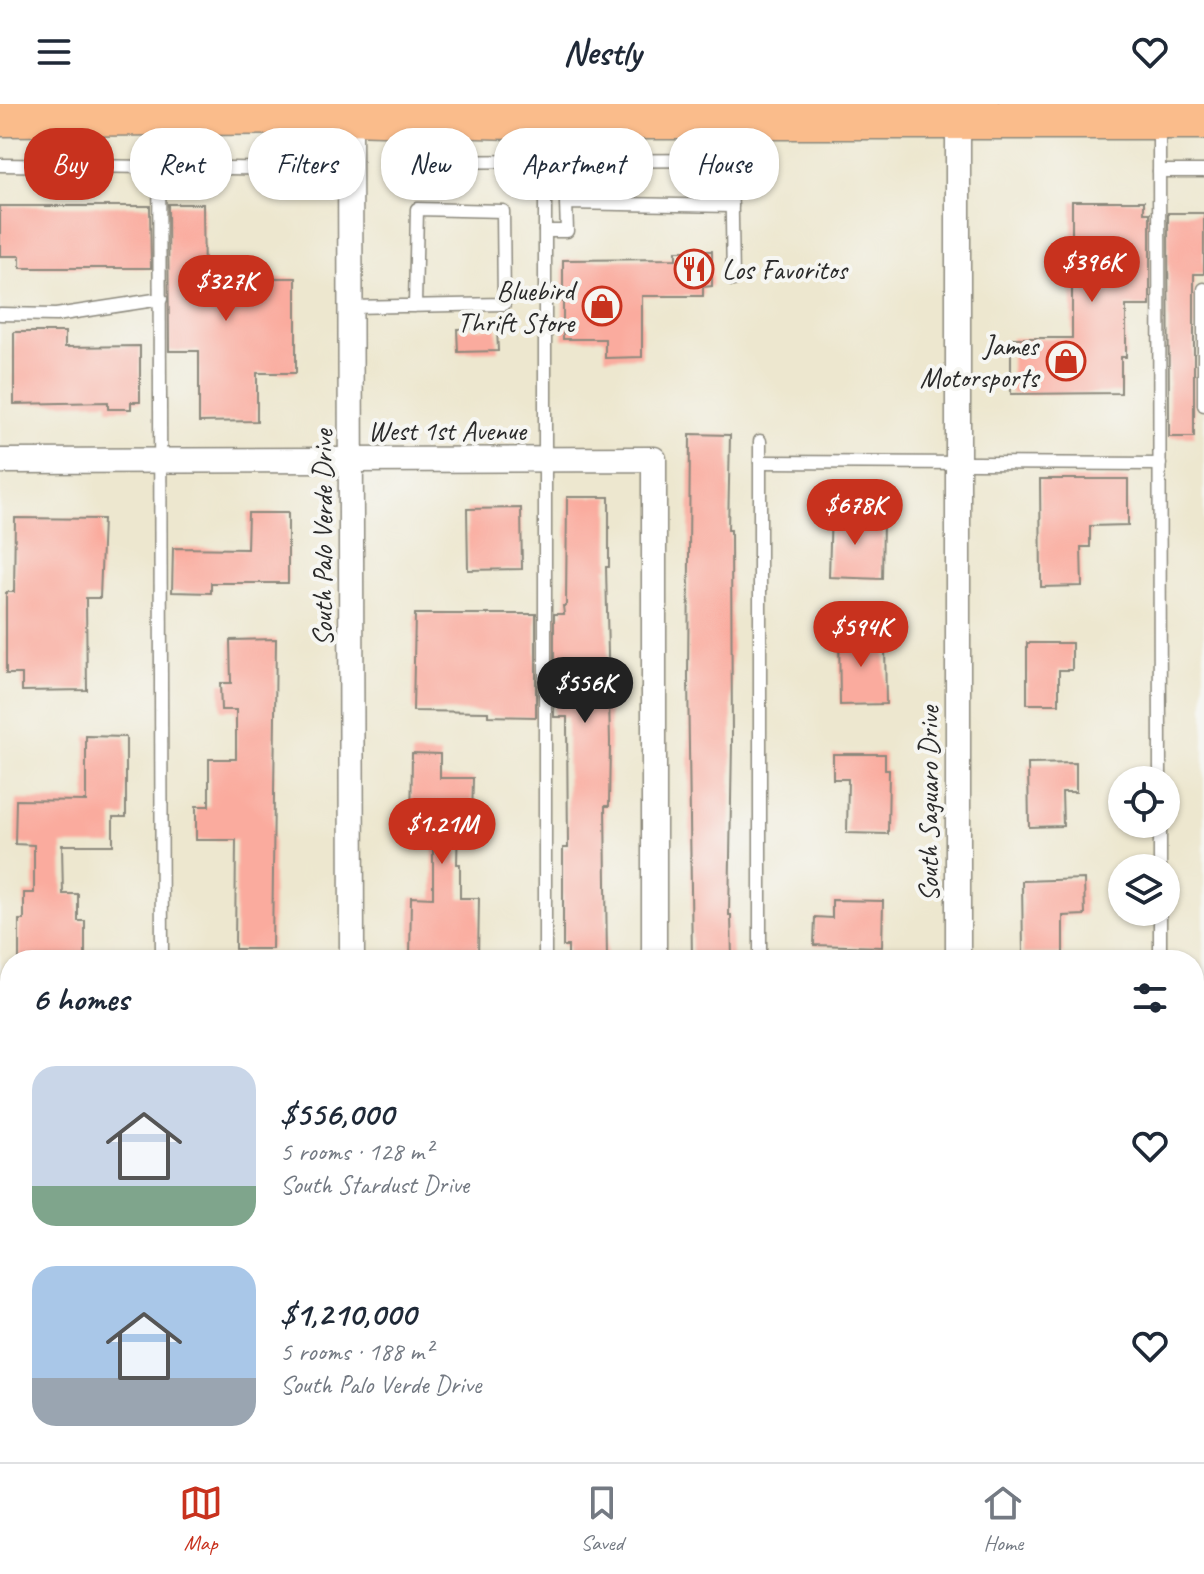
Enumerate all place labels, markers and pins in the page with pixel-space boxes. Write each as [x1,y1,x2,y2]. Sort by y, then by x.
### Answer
pin: $396K [1036,236,1148,304]
restaurant icon: Los Favoritos [673,248,715,290]
place label: Los Favoritos [722,252,849,287]
pin: $327K [170,255,282,323]
place label: Bluebird Thrift Store [457,273,578,340]
shop icon: Bluebird Thrift Store [581,285,623,327]
place label: James Motorsports [920,328,1040,395]
shop icon: James Motorsports [1045,340,1087,382]
pin: $678K [799,479,911,547]
pin: $594K [805,601,917,669]
pin: $556K [529,657,641,725]
pin: $1.21M [377,798,507,866]

